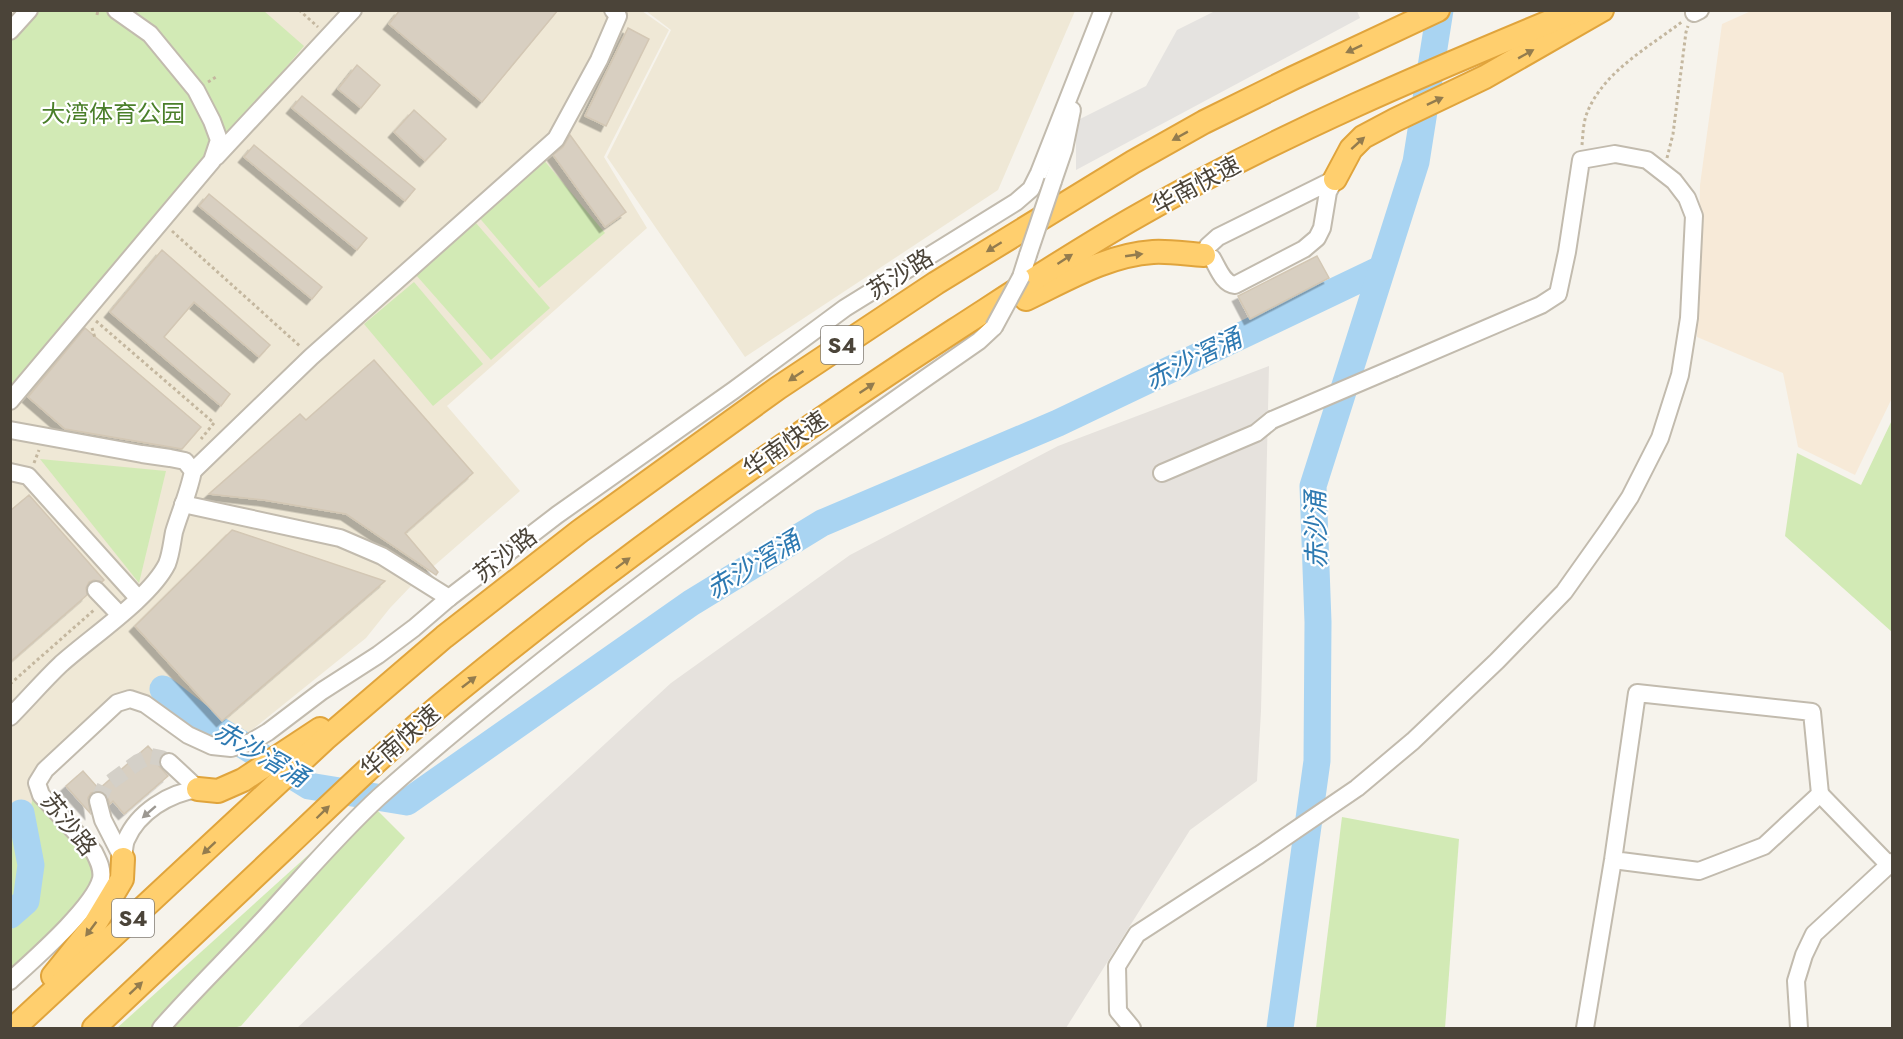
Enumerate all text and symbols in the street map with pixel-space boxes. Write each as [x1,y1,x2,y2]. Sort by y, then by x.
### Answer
one-way arrow [1346,45,1363,54]
one-way arrow [1518,49,1535,59]
park label: 大湾体育公园 [41,96,185,131]
one-way arrow [1426,96,1443,105]
one-way arrow [1171,131,1188,141]
one-way arrow [1350,137,1365,150]
street label: 华南快速 [1145,147,1247,223]
street label: 苏沙路 [860,240,940,308]
one-way arrow [986,241,1003,252]
one-way arrow [1125,250,1144,259]
one-way arrow [1057,253,1073,265]
water label: 赤沙滘涌 [1138,318,1251,399]
road number: S4 [821,326,863,364]
one-way arrow [788,370,804,382]
one-way arrow [858,382,874,394]
street label: 华南快速 [736,402,834,486]
water label: 赤沙涌 [1296,488,1336,569]
street label: 苏沙路 [466,519,544,591]
water label: 赤沙滘涌 [699,520,810,608]
one-way arrow [615,557,630,569]
one-way arrow [461,677,476,689]
street label: 华南快速 [352,696,448,786]
water label: 赤沙滘涌 [206,712,318,798]
street label: 苏沙路 [33,785,105,863]
one-way arrow [142,805,157,818]
one-way arrow [315,805,329,819]
one-way arrow [201,841,216,855]
road number: S4 [112,899,154,937]
one-way arrow [85,922,97,937]
one-way arrow [129,982,143,996]

